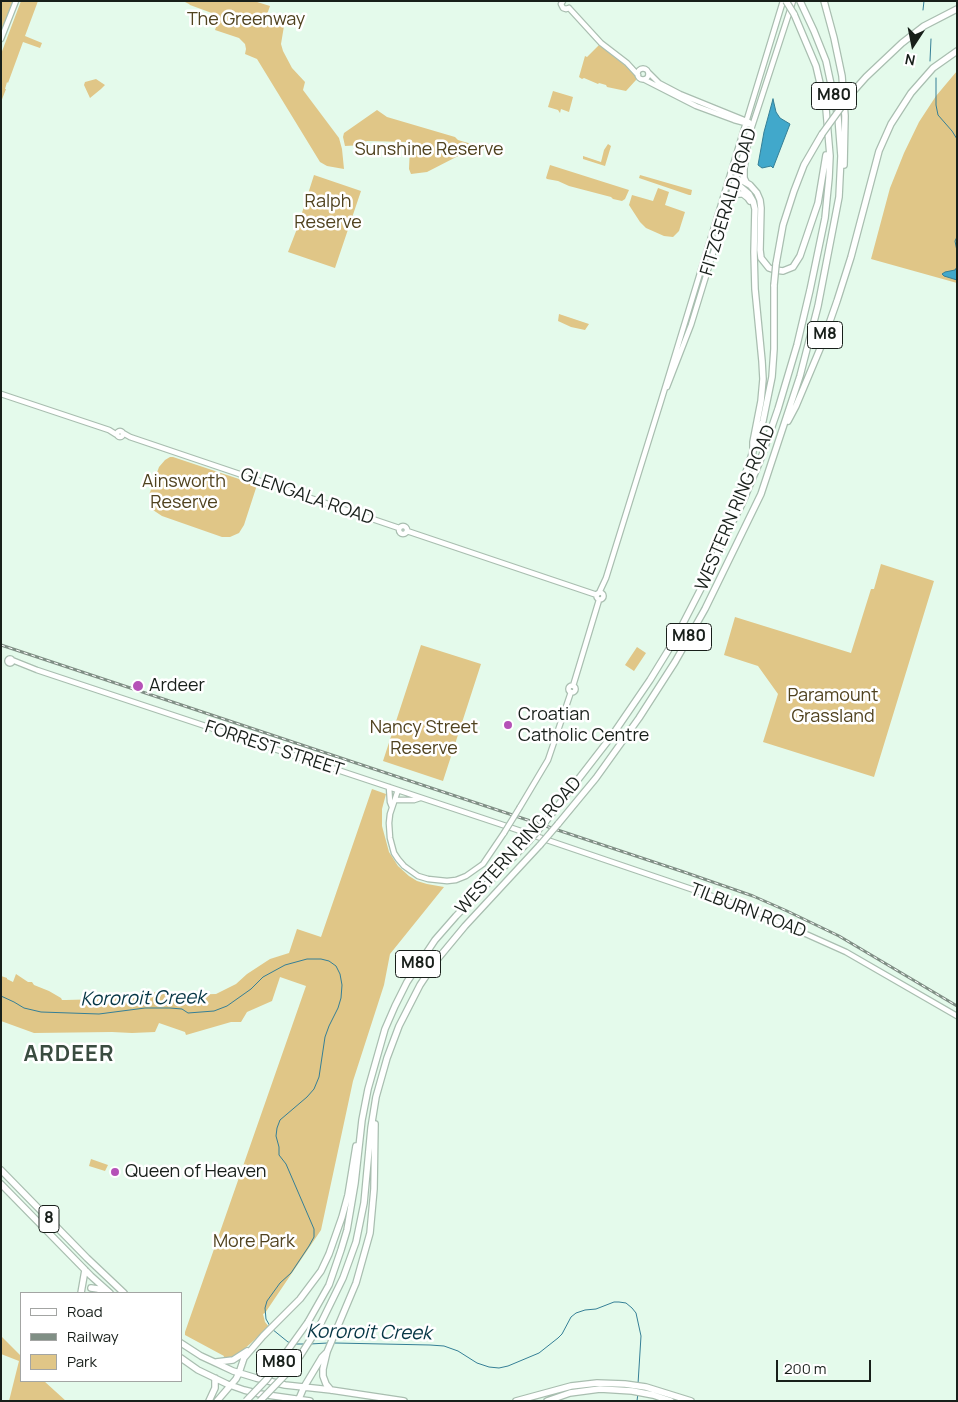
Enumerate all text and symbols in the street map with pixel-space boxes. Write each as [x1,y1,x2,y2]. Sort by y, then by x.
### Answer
park label: The Greenway [187,9,305,31]
north arrow [888,20,938,70]
text: N [903,50,917,71]
road number: M80 [812,82,856,110]
street label: FITZGERALD ROAD [696,126,762,278]
park label: Sunshine Reserve [354,139,504,161]
park label: Ralph Reserve [294,191,362,233]
road number: M8 [808,322,842,348]
street label: WESTERN RING ROAD [691,422,781,594]
street label: GLENGALA ROAD [237,464,377,530]
park label: Ainsworth Reserve [142,471,226,514]
road number: M80 [666,624,712,650]
place label: Ardeer [149,675,205,697]
marker: Ardeer [131,679,145,693]
park label: Paramount Grassland [787,685,879,728]
place label: Croatian Catholic Centre [518,704,649,746]
street label: FORREST STREET [202,716,346,782]
park label: Nancy Street Reserve [370,717,478,760]
marker: Croatian Catholic Centre [502,719,514,731]
street label: WESTERN RING ROAD [452,773,586,919]
street label: TILBURN ROAD [687,879,809,943]
road number: M80 [396,951,440,978]
water label: Kororoit Creek [80,987,206,1011]
district label: ARDEER [23,1042,115,1068]
place label: Queen of Heaven [125,1161,266,1183]
marker: Queen of Heaven [109,1166,121,1178]
road number: 8 [39,1206,59,1232]
park label: More Park [213,1231,295,1253]
legend [20,1292,182,1382]
text: Road [67,1301,103,1322]
water label: Kororoit Creek [306,1321,432,1345]
text: Railway [67,1326,119,1347]
road number: M80 [256,1350,302,1376]
scale bar [778,1350,873,1382]
text: Park [67,1351,97,1372]
text: 200 m [784,1358,827,1379]

